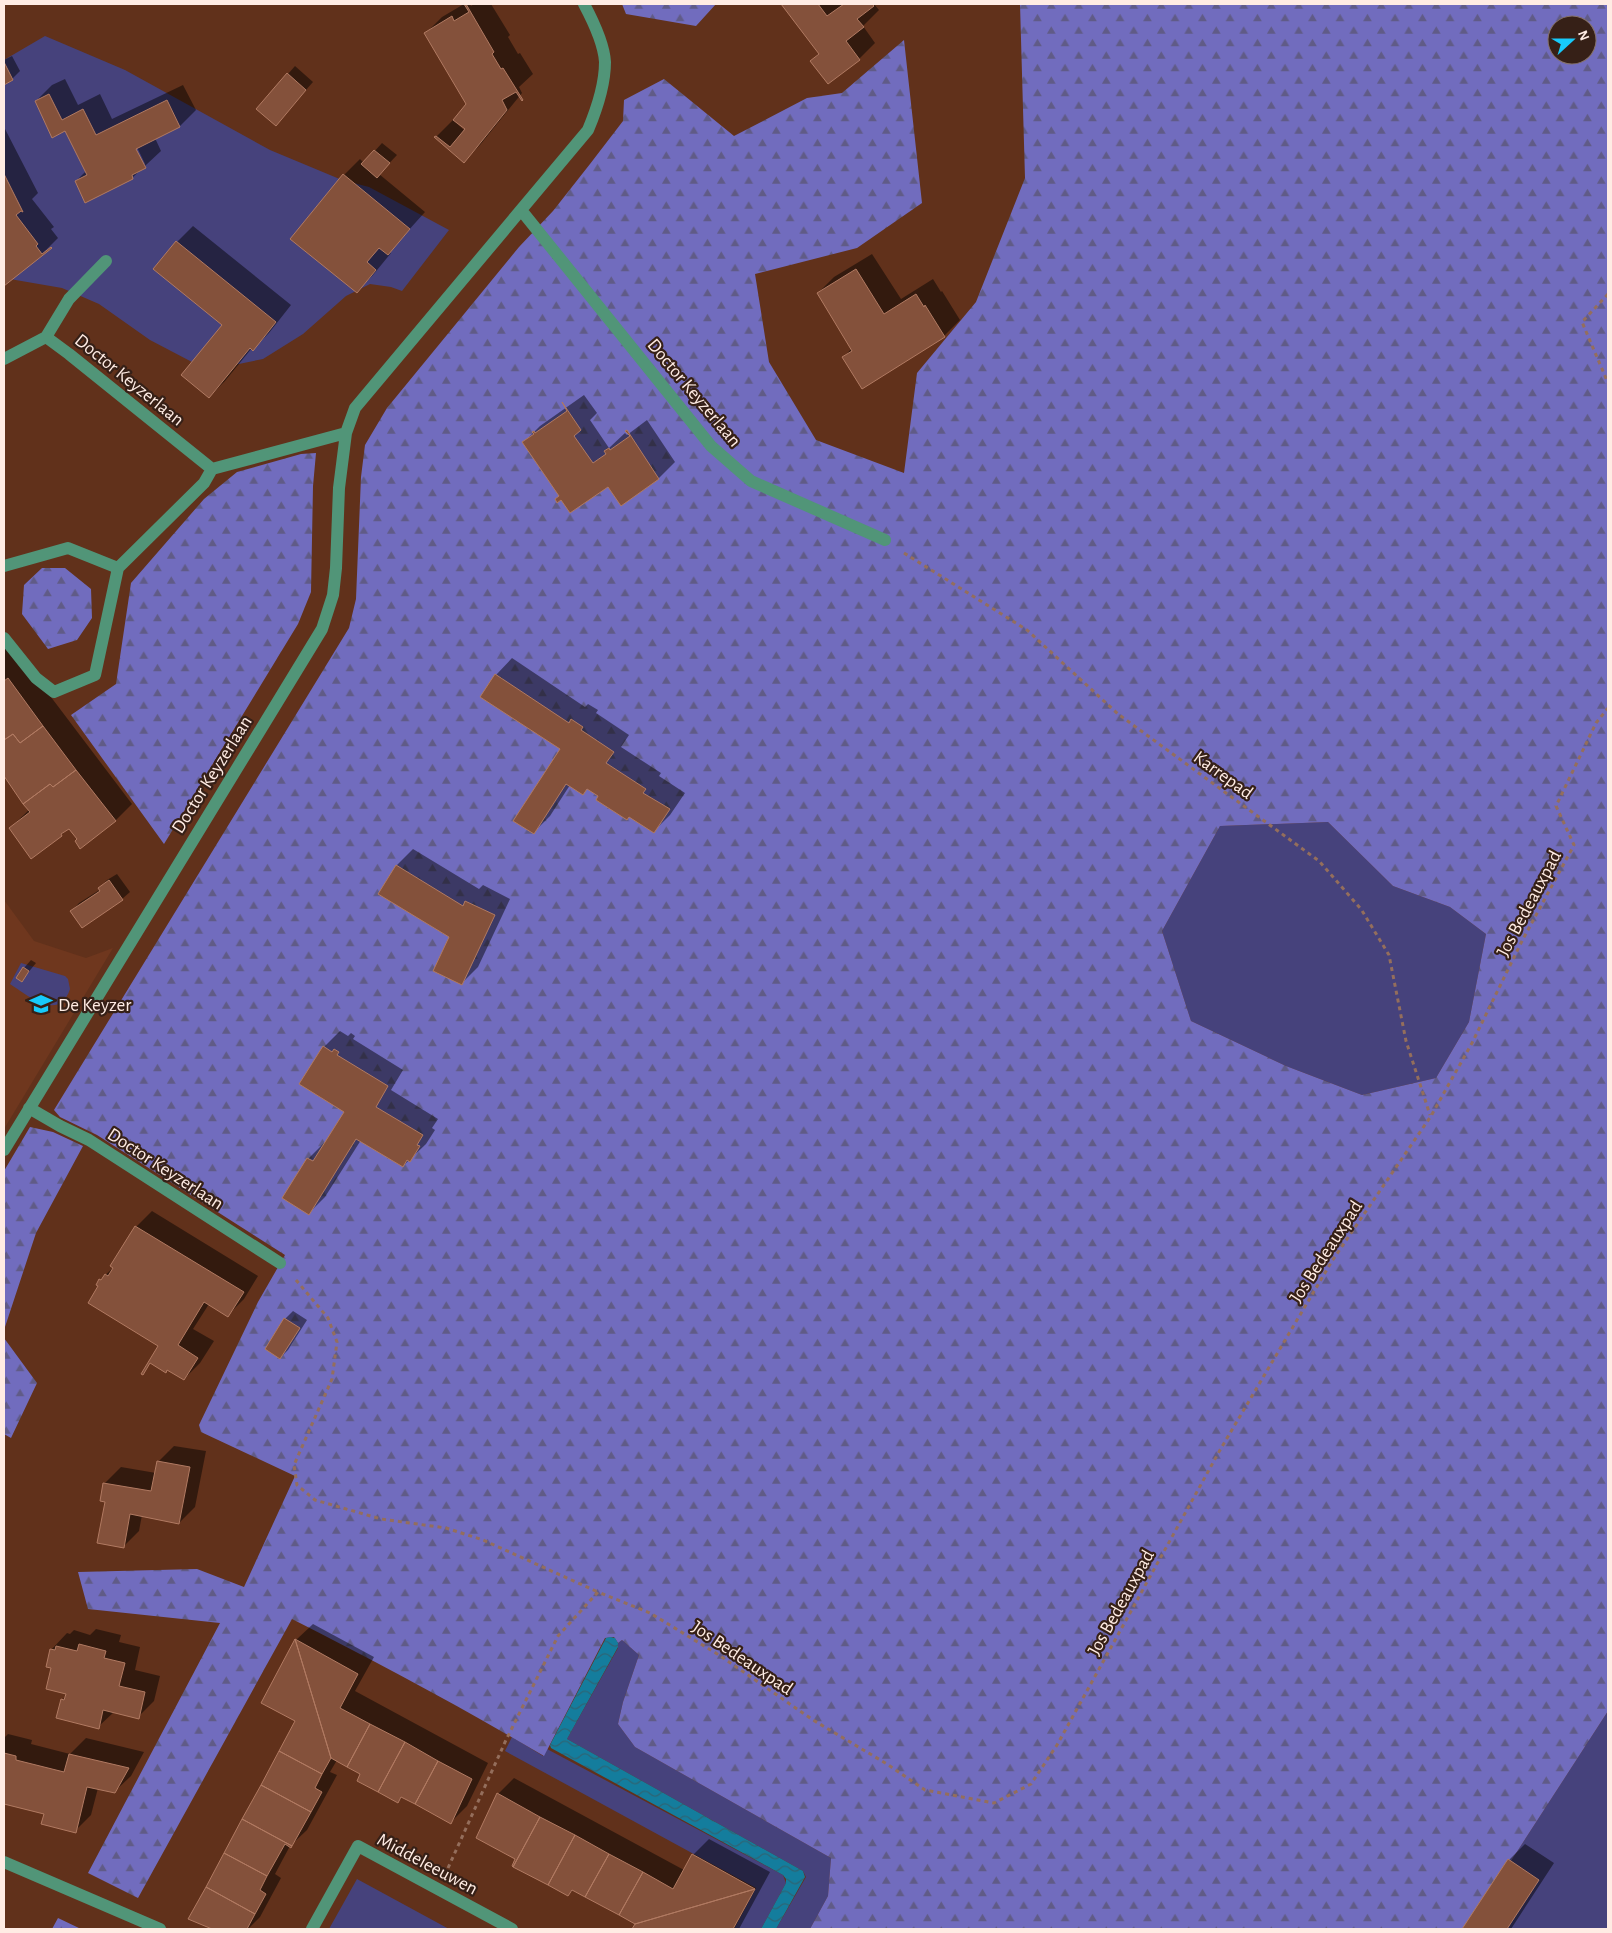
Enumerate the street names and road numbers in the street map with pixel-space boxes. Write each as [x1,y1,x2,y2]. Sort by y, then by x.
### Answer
street label: Doctor Keyzerlaan [71,331,187,430]
street label: Doctor Keyzerlaan [643,335,744,451]
street label: Doctor Keyzerlaan [169,713,256,837]
street label: Karrepad [1190,748,1256,803]
street label: Jos Bedeauxpad [1493,847,1565,960]
street label: Doctor Keyzerlaan [104,1125,227,1214]
street label: Jos Bedeauxpad [1286,1197,1366,1306]
street label: Jos Bedeauxpad [1085,1547,1158,1659]
street label: Jos Bedeauxpad [688,1618,796,1699]
street label: Middeleeuwen [374,1830,481,1899]

